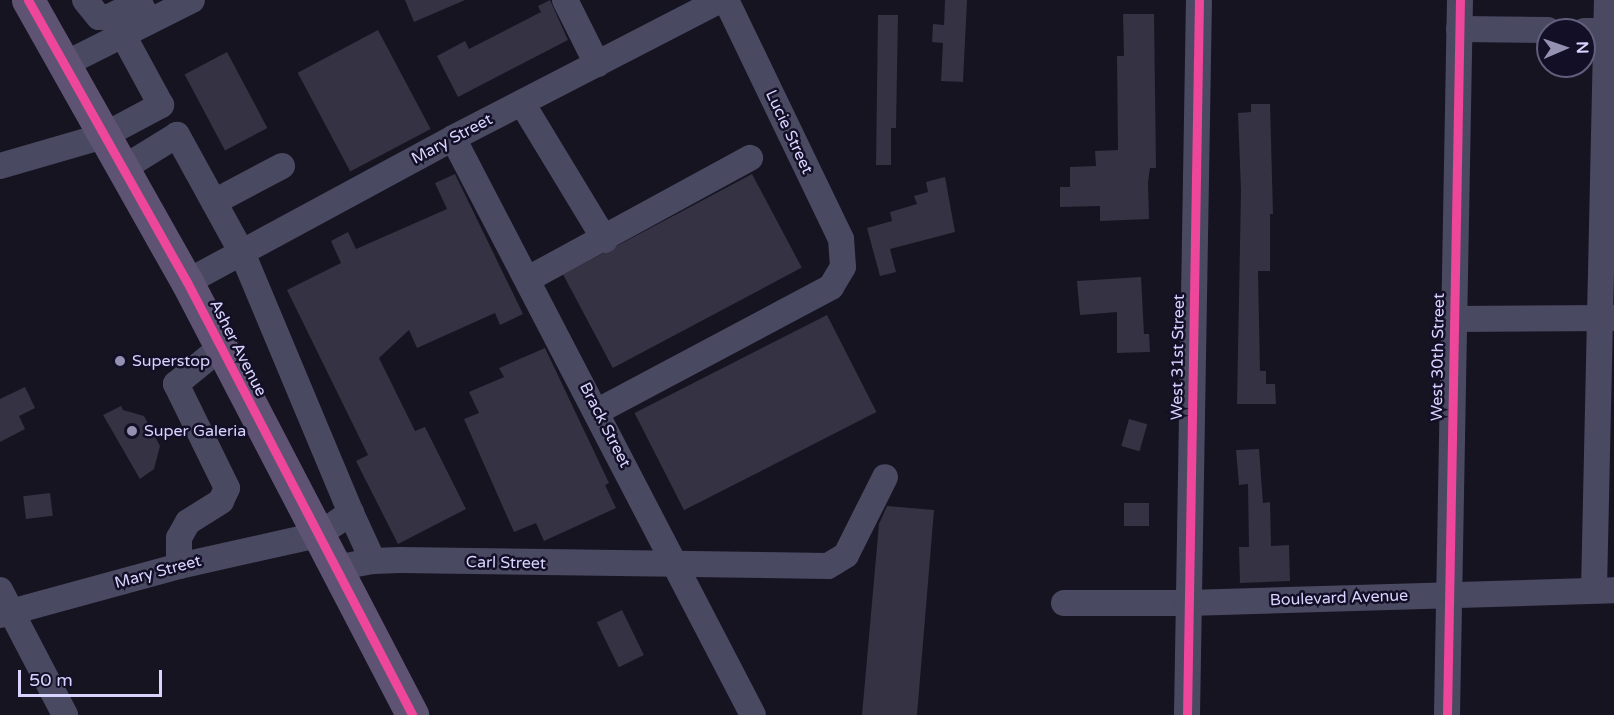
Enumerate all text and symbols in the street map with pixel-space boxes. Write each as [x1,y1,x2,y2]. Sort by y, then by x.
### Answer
north arrow [1536,18,1596,78]
text: N [1572,41,1592,54]
street label: Lucie Street [761,87,817,177]
street label: Mary Street [408,110,496,168]
street label: West 30th Street [1427,293,1449,421]
street label: West 31st Street [1167,294,1189,420]
street label: Asher Avenue [205,296,271,400]
place label: Superstop [132,351,210,371]
marker: Superstop [113,354,127,368]
street label: Brack Street [575,379,635,471]
place label: Super Galeria [144,421,246,441]
marker: Super Galeria [125,424,139,438]
street label: Mary Street [113,551,203,593]
street label: Carl Street [466,553,546,573]
street label: Boulevard Avenue [1270,586,1408,610]
scale bar [21,658,165,696]
text: 50 m [29,669,73,691]

